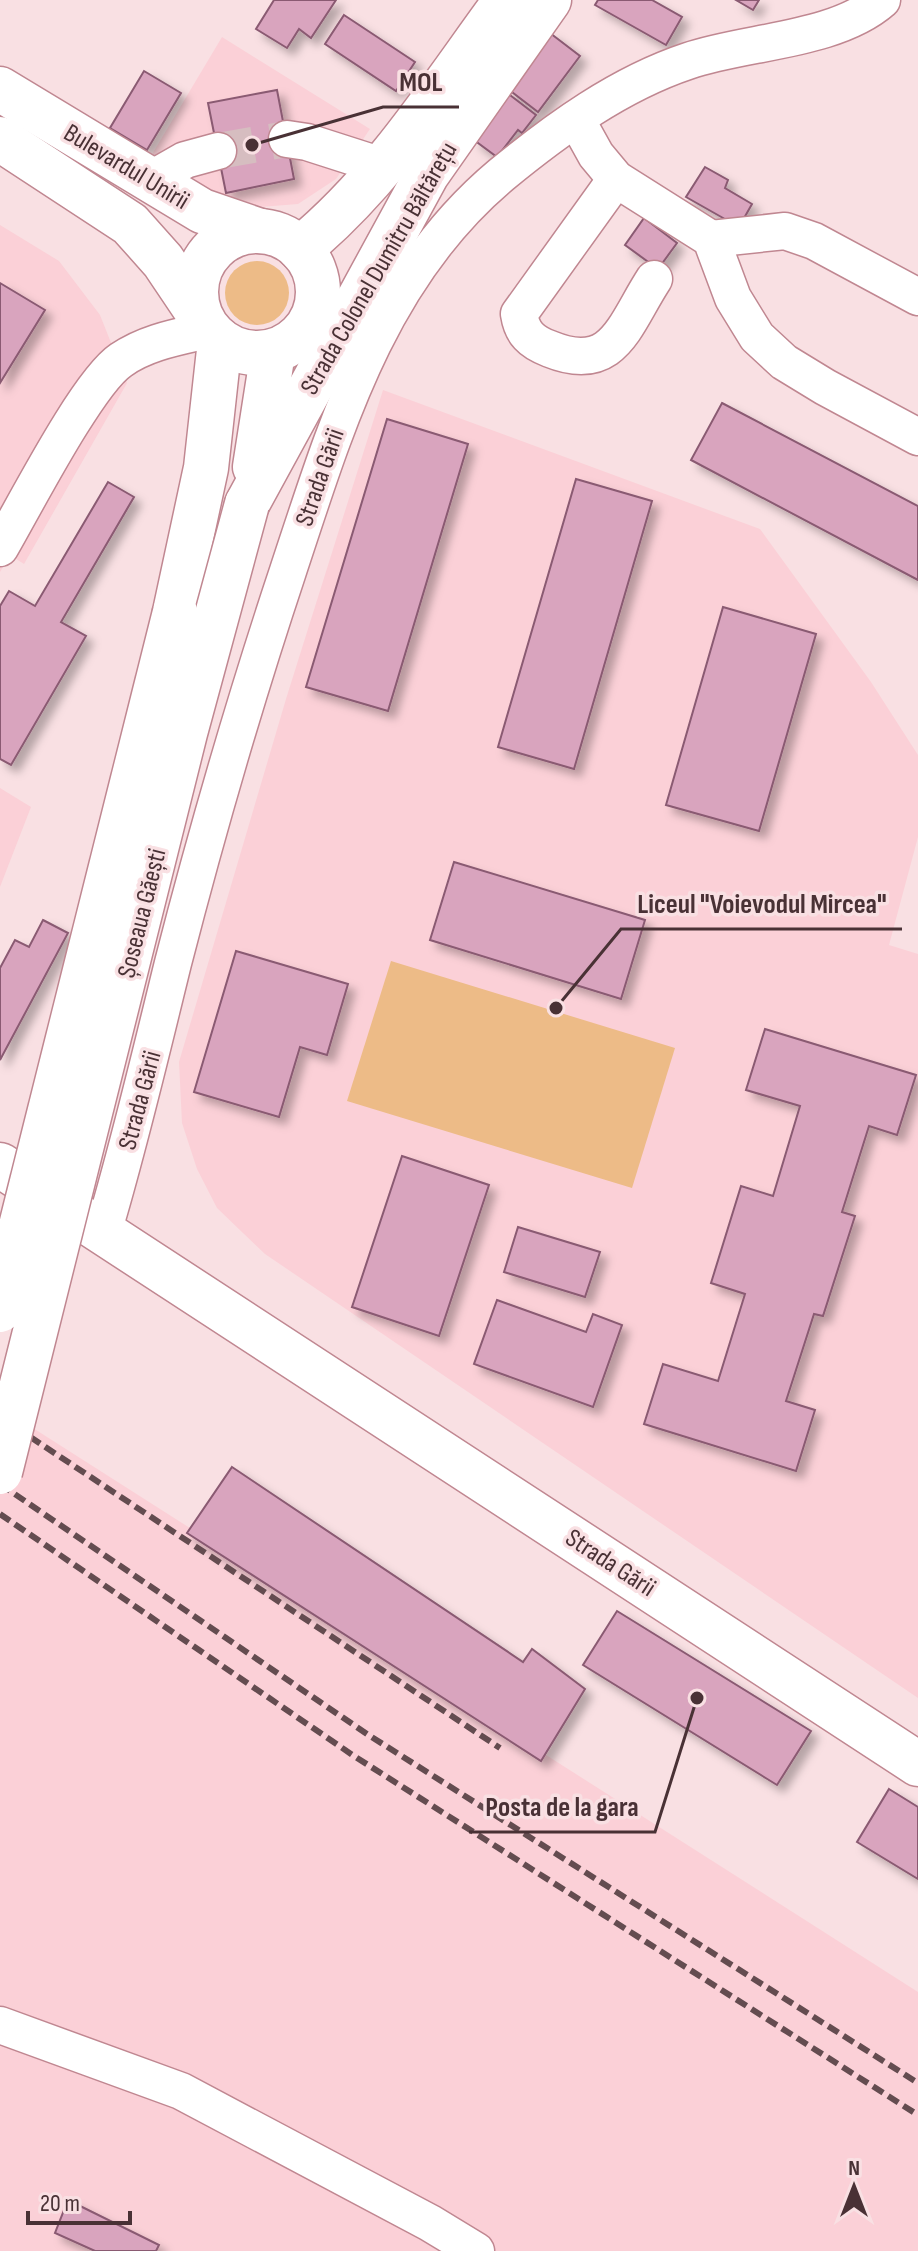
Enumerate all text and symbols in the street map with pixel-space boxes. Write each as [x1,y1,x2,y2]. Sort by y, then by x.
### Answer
callout: MOL [383,55,459,107]
text: MOL [399,66,443,99]
street label: Bulevardul Unirii [58,118,195,217]
street label: Strada Colonel Dumitru Băltărețu [294,137,464,401]
street label: Strada Gării [289,425,352,530]
street label: Șoseaua Găești [111,846,173,981]
callout: Liceul "Voievodul Mircea" [621,877,902,929]
text: Liceul "Voievodul Mircea" [637,888,887,921]
street label: Strada Gării [112,1048,169,1153]
street label: Strada Gării [559,1523,661,1604]
callout: Posta de la gara [469,1780,655,1832]
text: Posta de la gara [485,1791,639,1824]
north arrow [814,2147,894,2227]
text: N [848,2155,860,2182]
scale bar [28,2175,130,2225]
text: 20 m [40,2189,80,2218]

